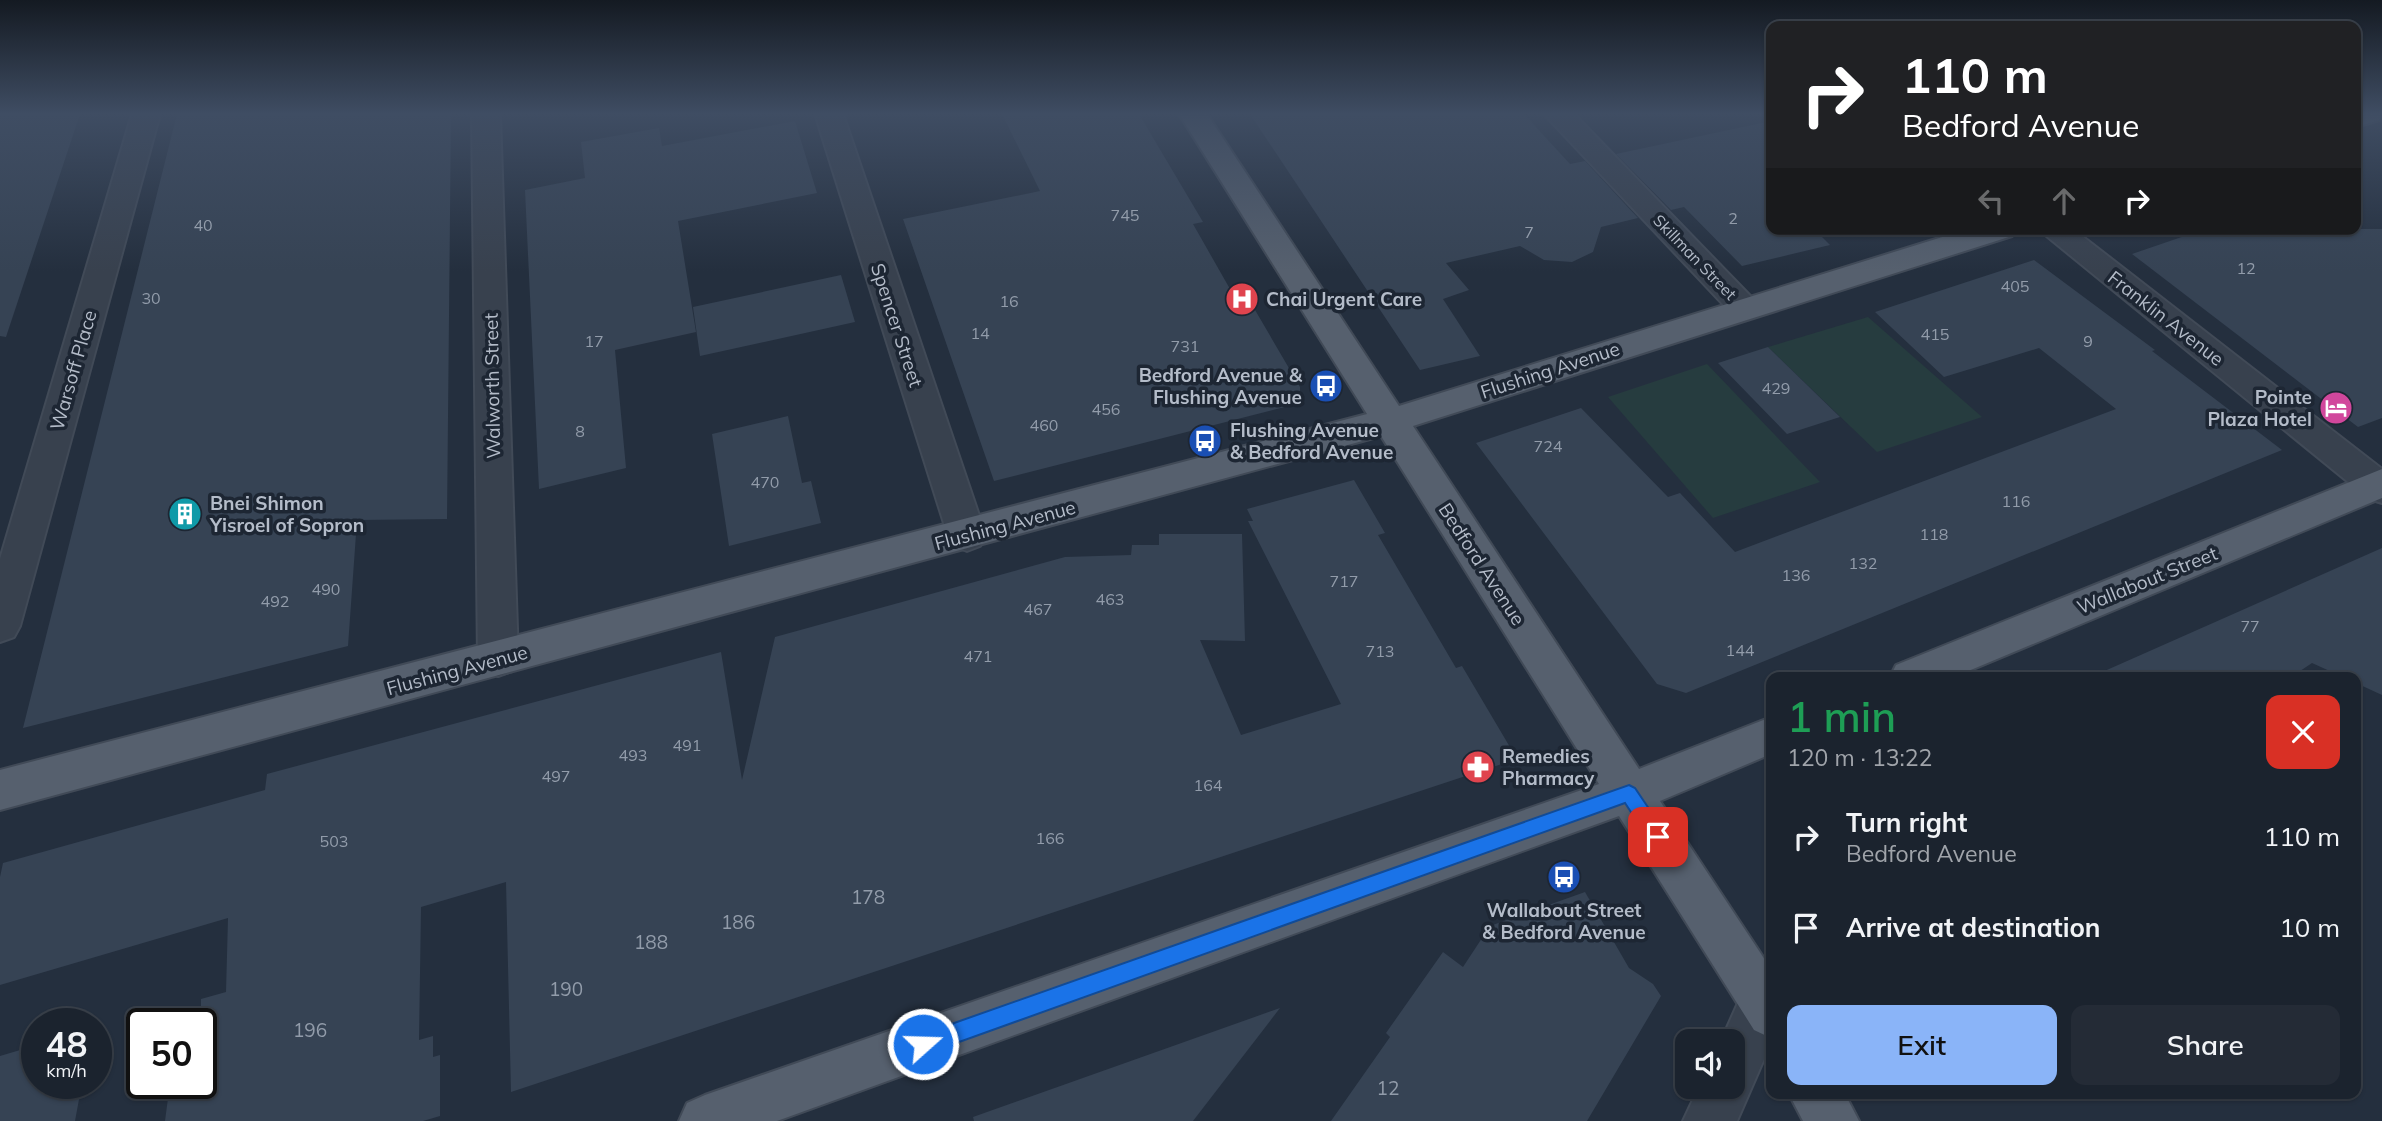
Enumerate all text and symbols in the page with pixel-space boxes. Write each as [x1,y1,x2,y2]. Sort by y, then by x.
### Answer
text: 110 m [1902,44,2048,105]
icon: right [1787,49,1878,140]
text: Bedford Avenue [1902,105,2139,145]
icon: left [1972,182,2010,220]
icon: ahead [2045,182,2083,220]
icon: right [2118,182,2156,220]
house number: 745 [1111,205,1139,225]
house number: 2 [1728,208,1738,228]
street label: Skillman Street [1649,210,1741,304]
house number: 40 [193,215,213,235]
house number: 7 [1524,222,1534,242]
house number: 12 [2236,258,2256,278]
street label: Spencer Street [866,260,928,390]
street label: Franklin Avenue [2103,265,2229,371]
house number: 405 [2001,276,2029,296]
hospital icon: Chai Urgent Care [1223,280,1261,318]
place label: Chai Urgent Care [1266,287,1422,311]
house number: 30 [141,288,161,308]
house number: 16 [999,291,1019,311]
street label: Warsoff Place [44,307,102,433]
street label: Walworth Street [479,313,505,459]
house number: 14 [970,323,990,343]
house number: 415 [1921,324,1949,344]
house number: 17 [584,331,604,351]
house number: 9 [2083,331,2093,351]
house number: 731 [1171,336,1199,356]
street label: Flushing Avenue [1477,336,1623,404]
place label: Bedford Avenue & Flushing Avenue [1139,363,1303,409]
bus stop icon: Bedford Avenue & Flushing Avenue [1307,367,1345,405]
house number: 429 [1762,378,1790,398]
place label: Pointe Plaza Hotel [2207,385,2312,431]
hotel icon: Pointe Plaza Hotel [2317,389,2355,427]
house number: 456 [1092,399,1120,419]
house number: 460 [1030,415,1058,435]
place label: Flushing Avenue & Bedford Avenue [1230,418,1393,464]
house number: 8 [575,421,585,441]
bus stop icon: Flushing Avenue & Bedford Avenue [1186,422,1224,460]
house number: 724 [1534,436,1563,456]
house number: 470 [751,472,779,492]
place label: Bnei Shimon Yisroel of Sopron [209,491,364,537]
house number: 116 [2002,491,2030,511]
building icon: Bnei Shimon Yisroel of Sopron [166,495,204,533]
street label: Flushing Avenue [932,495,1078,555]
street label: Bedford Avenue [1434,498,1530,630]
house number: 118 [1920,524,1948,544]
street label: Wallabout Street [2073,541,2221,619]
house number: 132 [1849,553,1877,573]
house number: 136 [1782,565,1810,585]
house number: 717 [1330,571,1358,591]
house number: 490 [312,579,340,599]
house number: 463 [1096,589,1124,609]
house number: 492 [261,591,289,611]
house number: 467 [1024,599,1052,619]
house number: 77 [2240,616,2260,636]
street label: Flushing Avenue [384,640,530,700]
house number: 144 [1726,640,1755,660]
house number: 713 [1366,641,1394,661]
house number: 471 [964,646,992,666]
text: 1 min [1787,690,1896,743]
button: close [2266,695,2340,769]
house number: 491 [673,735,701,755]
text: 120 m · 13:22 [1787,743,1932,772]
place label: Remedies Pharmacy [1502,744,1595,790]
house number: 493 [619,745,647,765]
pharmacy icon: Remedies Pharmacy [1459,748,1497,786]
house number: 497 [542,766,570,786]
house number: 164 [1194,775,1223,795]
text: Turn right [1846,806,1967,839]
pin [1628,807,1688,867]
icon: arrive [1639,818,1677,856]
icon: right [1787,818,1825,856]
text: 110 m [2264,820,2340,853]
house number: 166 [1036,828,1064,848]
house number: 503 [320,831,348,851]
text: Bedford Avenue [1846,839,2017,868]
bus stop icon: Wallabout Street & Bedford Avenue [1545,858,1583,896]
house number: 178 [851,885,885,909]
place label: Wallabout Street & Bedford Avenue [1482,898,1646,944]
icon: arrive [1787,909,1825,947]
house number: 186 [721,910,755,934]
text: Arrive at destination [1846,911,2101,944]
text: 10 m [2279,911,2340,944]
house number: 188 [634,930,668,954]
house number: 190 [549,977,583,1001]
button: Exit [1787,1005,2057,1085]
button: Share [2071,1005,2340,1085]
position arrow [886,1007,960,1081]
speed limit sign: 50 [126,1008,217,1099]
house number: 196 [293,1018,327,1042]
text: 48 [45,1022,88,1066]
map controls [1675,1029,1745,1099]
button: sound [1675,1029,1745,1099]
text: km/h [46,1059,87,1082]
house number: 12 [1377,1076,1399,1100]

